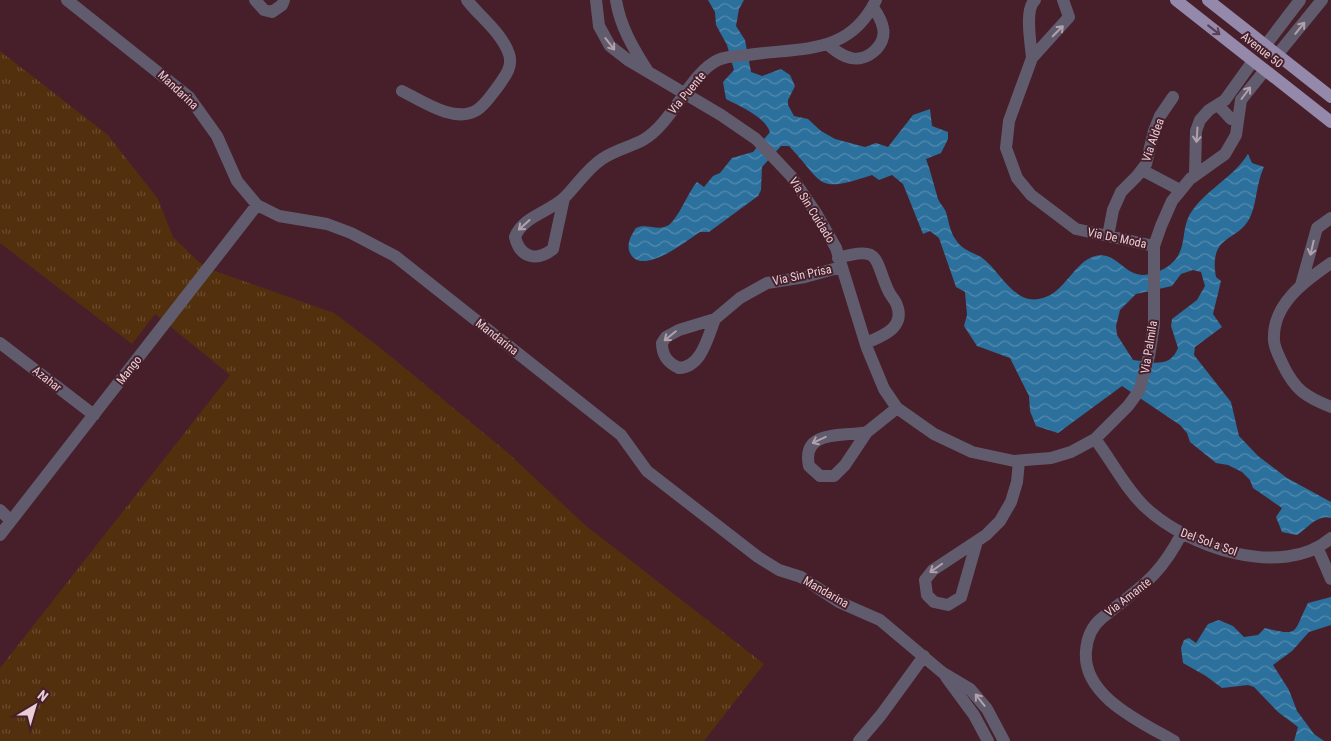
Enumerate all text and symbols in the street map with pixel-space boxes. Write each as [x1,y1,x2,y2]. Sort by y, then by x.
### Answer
one-way arrow [1294,21,1305,34]
one-way arrow [1052,25,1064,37]
one-way arrow [1207,25,1221,35]
street label: Avenue 50 [1238,29,1286,71]
one-way arrow [605,37,616,50]
street label: Mandarina [155,68,201,112]
street label: Via Puente [665,69,709,117]
one-way arrow [1241,87,1252,100]
street label: Via Aldea [1139,116,1167,164]
one-way arrow [1192,127,1201,143]
street label: Via Sin Cuidado [786,175,838,245]
one-way arrow [518,219,530,231]
street label: Via De Moda [1086,225,1148,251]
one-way arrow [1307,240,1316,256]
street label: Via Sin Prisa [771,262,833,288]
street label: Mandarina [473,316,521,358]
street label: Via Palmila [1138,319,1160,374]
one-way arrow [663,331,677,341]
street label: Mango [113,353,145,387]
street label: Azahar [30,363,65,395]
one-way arrow [812,436,827,446]
street label: Del Sol a Sol [1179,525,1239,559]
one-way arrow [929,563,943,573]
street label: Mandarina [801,573,851,611]
street label: Via Amante [1102,574,1154,619]
north arrow [10,681,60,731]
text: N [35,687,51,705]
one-way arrow [975,694,986,707]

